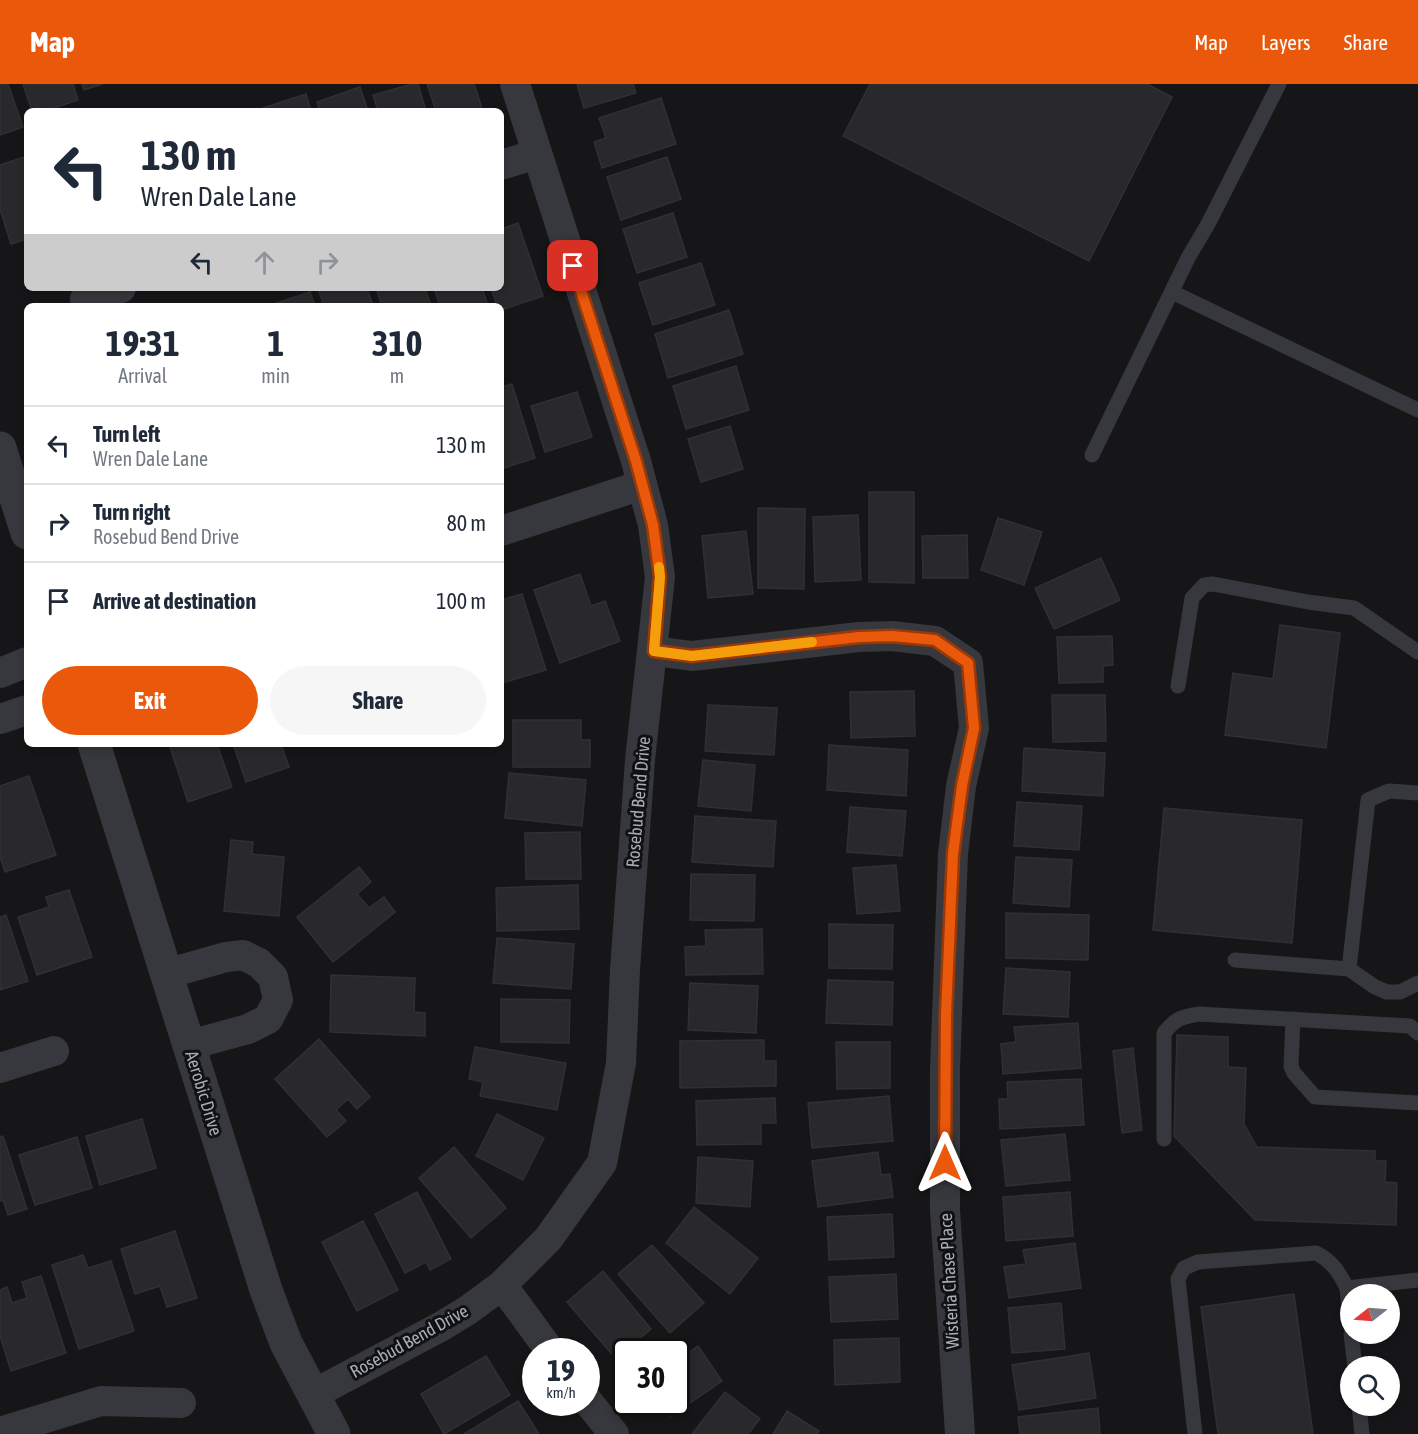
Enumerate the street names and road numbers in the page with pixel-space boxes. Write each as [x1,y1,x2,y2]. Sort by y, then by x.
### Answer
street label: Rosebud Bend Drive [622,736,654,868]
street label: Aerobic Drive [181,1048,227,1138]
street label: Wisteria Chase Place [935,1213,963,1349]
street label: Rosebud Bend Drive [346,1300,472,1382]

